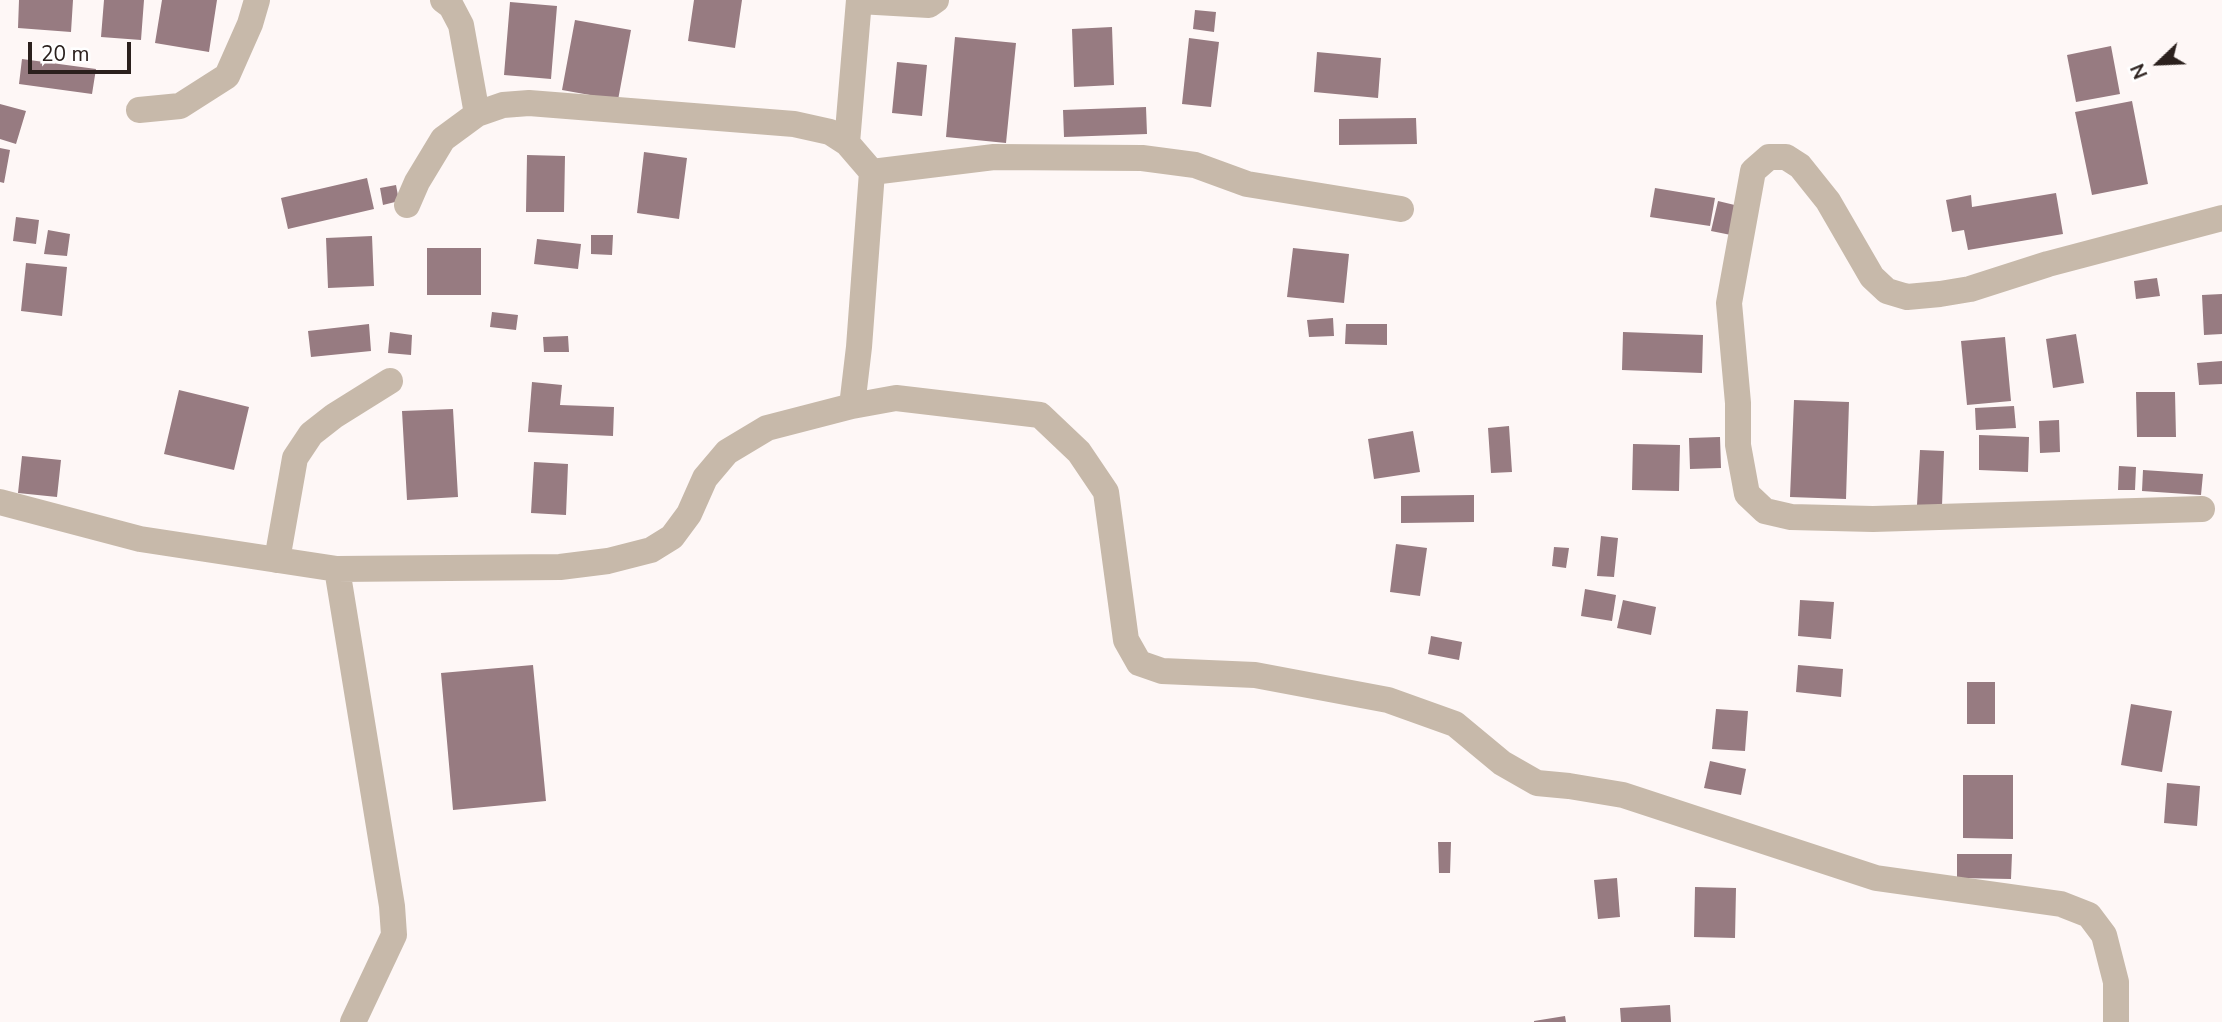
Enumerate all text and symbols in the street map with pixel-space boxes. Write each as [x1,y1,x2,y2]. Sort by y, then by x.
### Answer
scale bar [32,28,135,72]
north arrow [2124,28,2194,98]
text: 20 m [41,40,90,68]
text: N [2125,60,2154,83]

